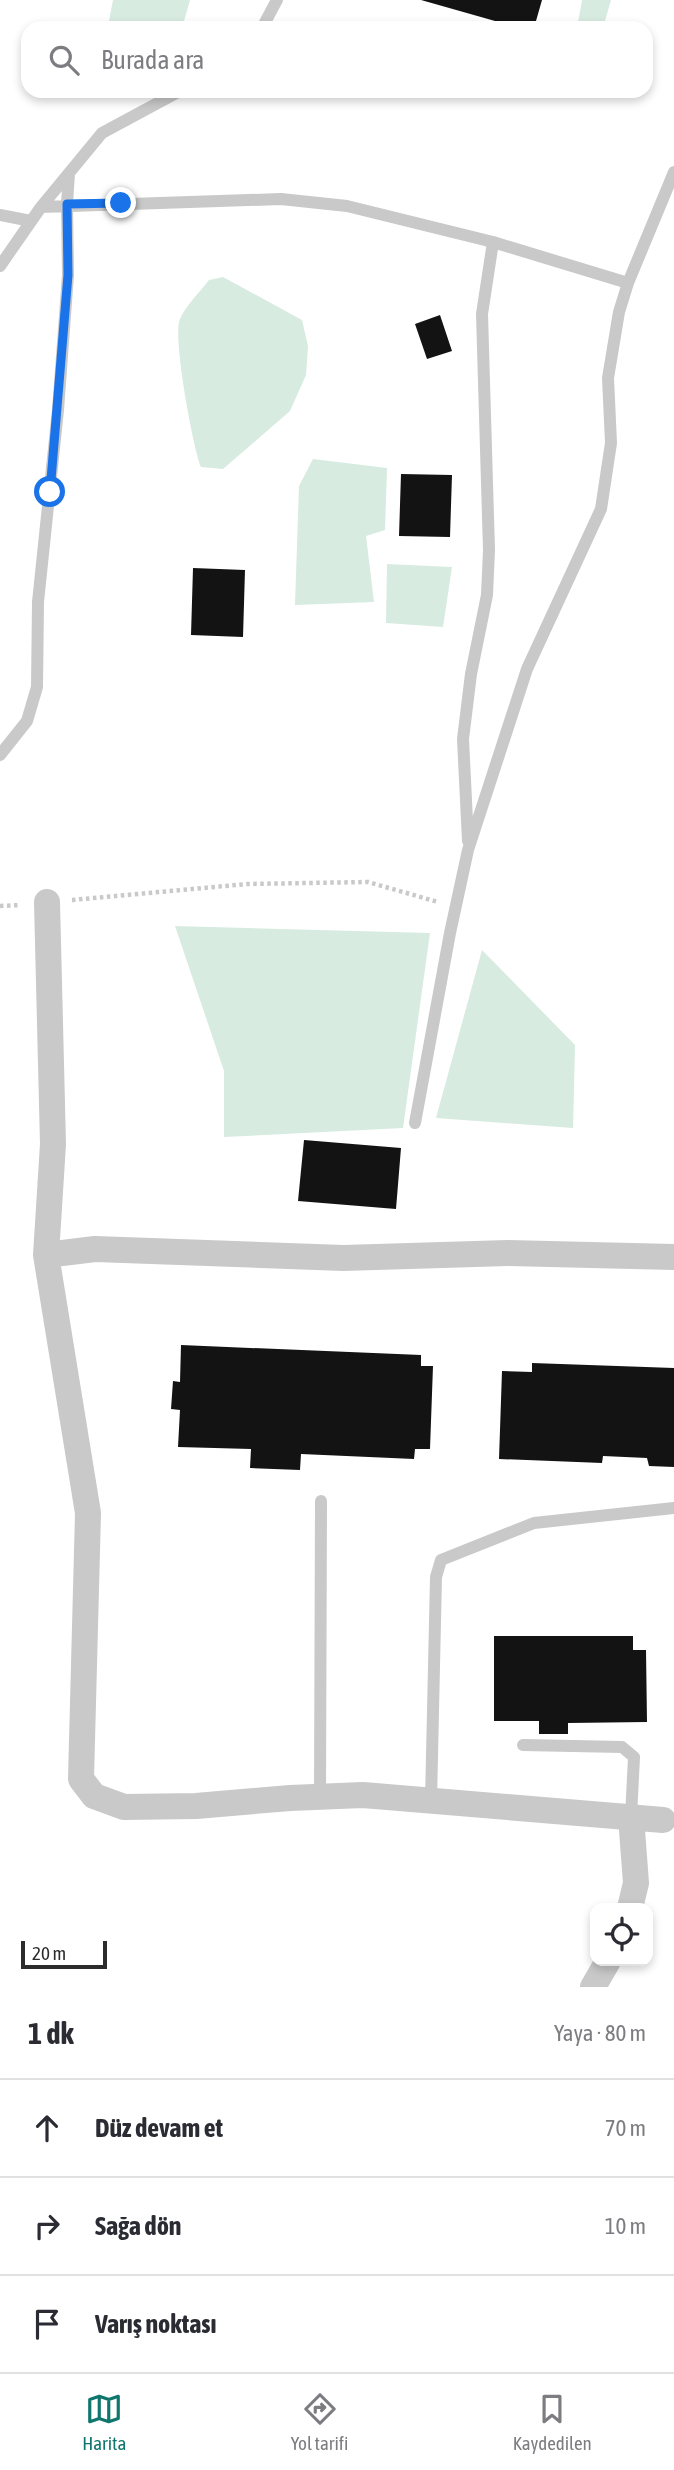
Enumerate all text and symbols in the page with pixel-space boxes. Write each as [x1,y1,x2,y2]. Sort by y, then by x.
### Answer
search box [21,21,653,98]
icon: search [45,41,83,79]
text: Burada ara [101,45,204,75]
route end [105,187,136,218]
route start [34,476,65,507]
map controls [590,1903,653,1966]
button: locate [590,1903,653,1966]
scale bar [21,1938,107,1970]
text: 20 m [32,1942,66,1964]
text: 1 dk [28,2016,74,2050]
text: Yaya · 80 m [554,2020,646,2046]
icon: ahead [28,2109,66,2147]
text: Düz devam et [95,2113,223,2143]
text: 70 m [605,2115,646,2141]
icon: right [28,2207,66,2245]
text: Sağa dön [95,2211,181,2241]
text: 10 m [605,2213,646,2239]
icon: arrive [28,2305,66,2343]
text: Varış noktası [95,2309,216,2339]
tab: Harita [82,2390,126,2454]
tab: Yol tarifi [291,2390,348,2454]
tab: Kaydedilen [513,2390,592,2454]

